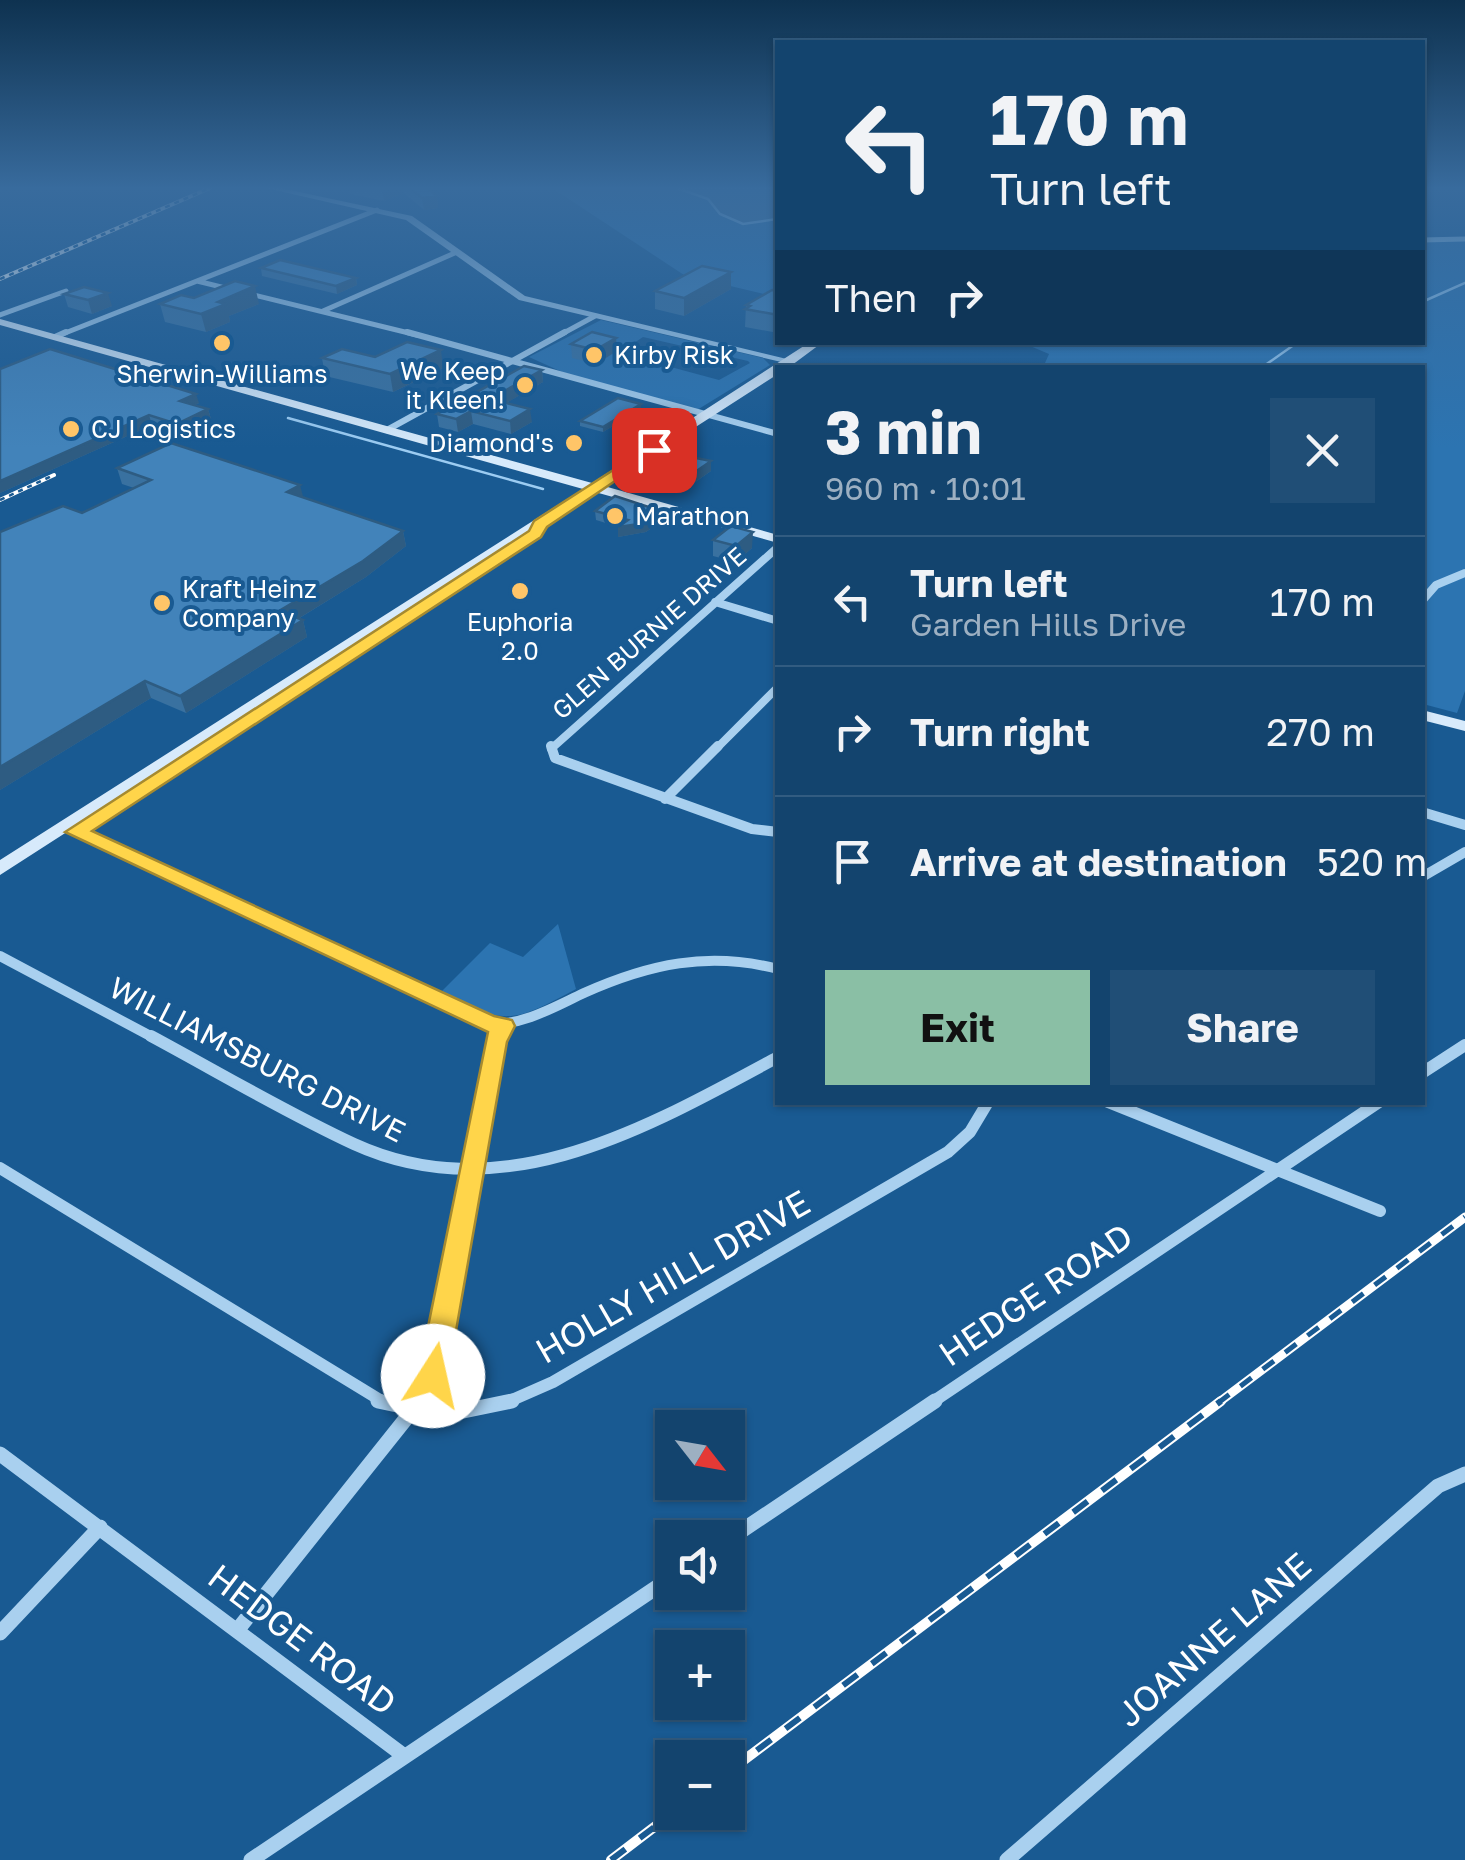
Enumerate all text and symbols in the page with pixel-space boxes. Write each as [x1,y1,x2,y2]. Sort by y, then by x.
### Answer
text: 170 m [990,76,1188,160]
icon: left [825,80,955,210]
text: Turn left [990,161,1172,215]
icon: right [937,270,992,325]
text: Then [825,275,917,320]
marker: Sherwin-Williams [211,332,233,354]
place label: Kirby Risk [614,339,734,370]
marker: Kirby Risk [583,344,605,366]
place label: We Keep it Kleen! [400,355,505,415]
place label: Sherwin-Williams [117,358,327,389]
marker: We Keep it Kleen! [514,374,536,396]
text: 3 min [825,395,982,467]
button: close [1270,398,1375,503]
pin [612,408,697,493]
place label: CJ Logistics [91,413,236,444]
marker: CJ Logistics [60,418,82,440]
icon: arrive [627,423,682,478]
place label: Diamond's [429,427,554,458]
marker: Diamond's [563,432,585,454]
text: 960 m · 10:01 [825,469,1026,507]
place label: Marathon [635,500,750,531]
marker: Marathon [604,505,626,527]
street label: GLEN BURNIE DRIVE [545,540,752,725]
text: Turn left [910,560,1068,605]
place label: Kraft Heinz Company [182,573,317,633]
icon: left [825,574,880,629]
text: 170 m [1270,579,1375,624]
marker: Euphoria 2.0 [509,580,531,602]
marker: Kraft Heinz Company [151,592,173,614]
text: Garden Hills Drive [910,605,1186,643]
place label: Euphoria 2.0 [467,606,573,666]
icon: right [825,704,880,759]
text: Turn right [910,709,1090,754]
text: 270 m [1266,709,1375,754]
icon: arrive [825,834,880,889]
text: Arrive at destination [910,839,1287,884]
text: 520 m [1317,839,1427,884]
street label: WILLIAMSBURG DRIVE [104,969,411,1149]
button: Exit [825,970,1090,1085]
button: Share [1110,970,1375,1085]
street label: HOLLY HILL DRIVE [528,1181,817,1372]
street label: HEDGE ROAD [931,1214,1140,1374]
position arrow [381,1324,485,1428]
north arrow [655,1410,745,1500]
map controls [655,1410,745,1830]
button: sound [655,1520,745,1610]
street label: JOANNE LANE [1108,1543,1319,1735]
street label: HEDGE ROAD [200,1555,405,1723]
button: + [655,1630,745,1720]
button: − [655,1740,745,1830]

